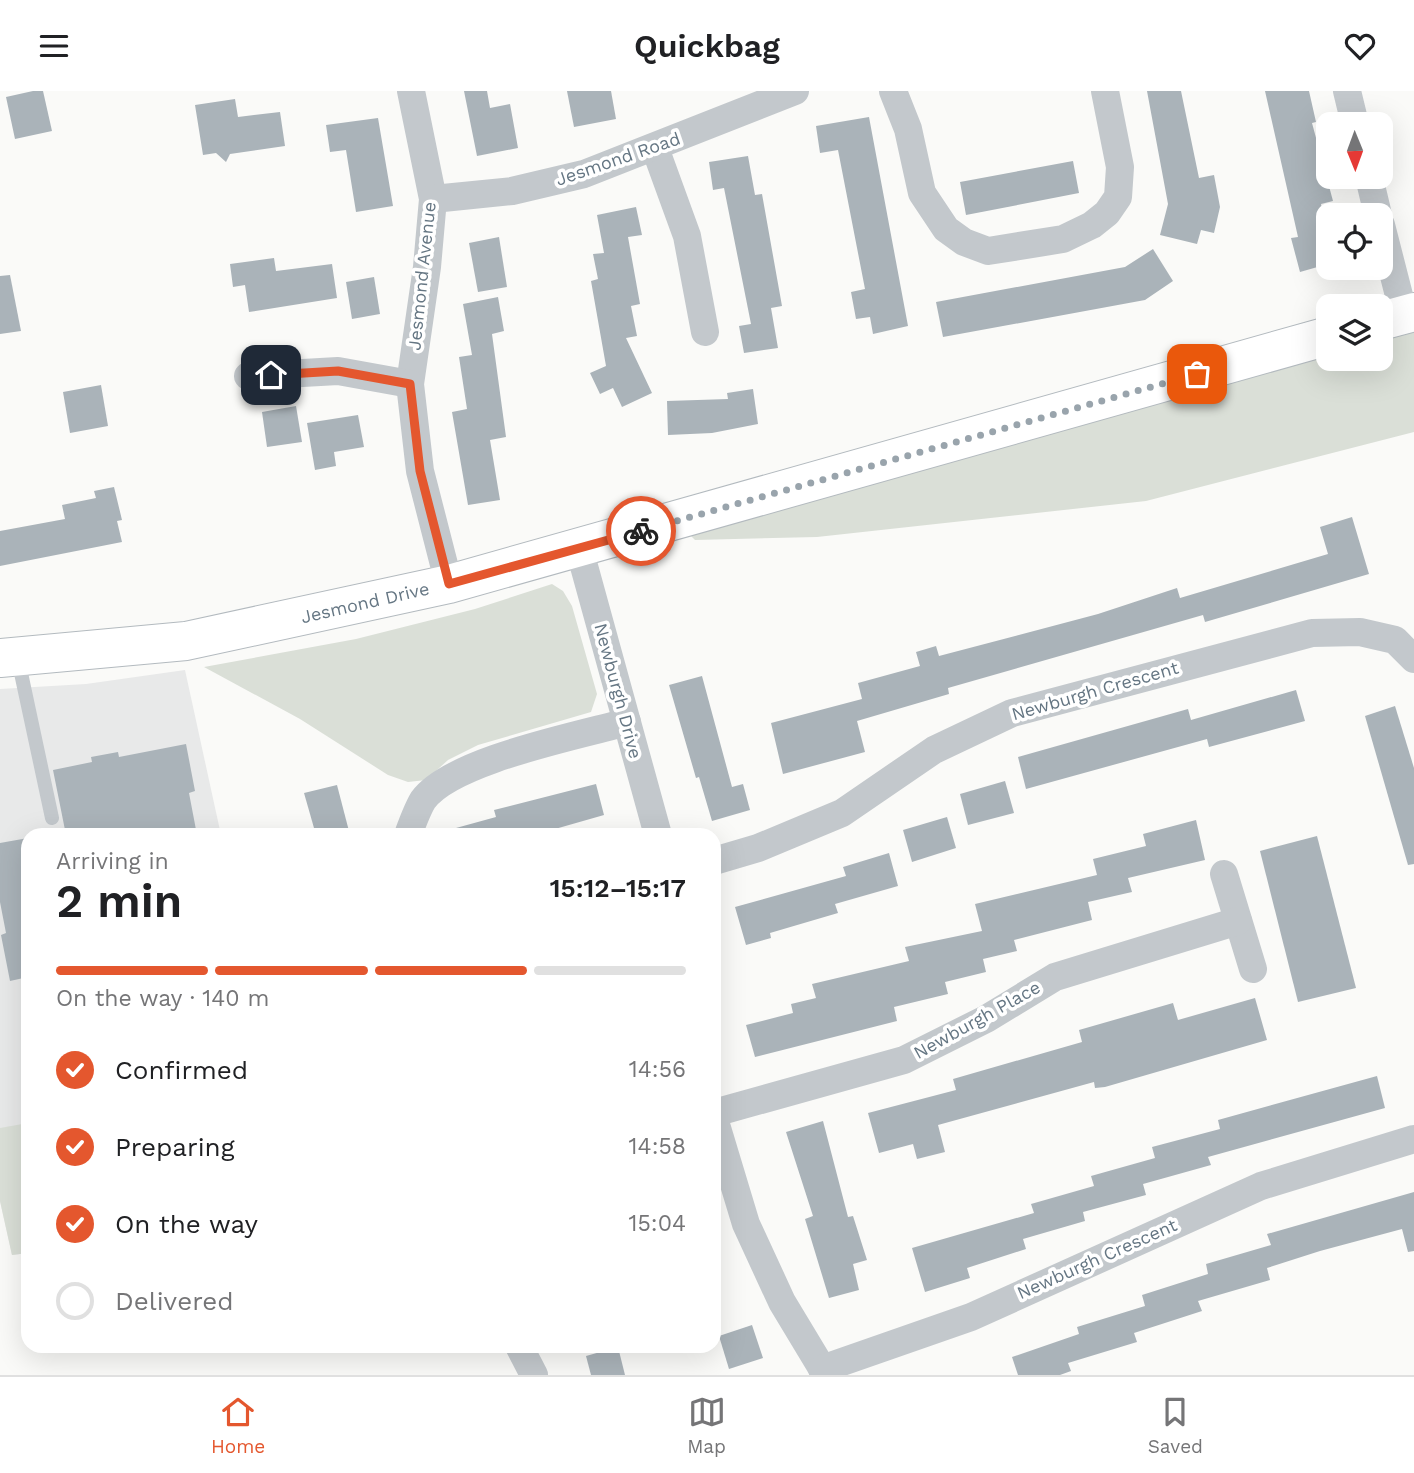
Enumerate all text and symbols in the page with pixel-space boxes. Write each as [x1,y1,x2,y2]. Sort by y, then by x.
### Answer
icon: menu [35,27,73,65]
text: Quickbag [634,27,780,65]
icon: heart [1341,27,1379,65]
north arrow [1316,112,1393,189]
map controls [1316,112,1393,371]
street label: Jesmond Road [553,127,683,190]
street label: Jesmond Avenue [403,201,440,351]
button: locate [1316,203,1393,280]
button: layers [1316,294,1393,371]
pin [1167,344,1227,404]
pin [241,345,301,405]
icon: bag [1178,355,1216,393]
icon: home [252,356,290,394]
courier [606,496,676,566]
icon: bike [622,512,660,550]
street label: Jesmond Drive [299,578,431,628]
street label: Newburgh Drive [590,621,647,761]
street label: Newburgh Crescent [1009,656,1181,724]
text: Arriving in [56,848,169,875]
text: 15:12–15:17 [550,873,686,903]
text: 2 min [56,874,182,928]
street label: Newburgh Place [910,976,1044,1063]
text: On the way · 140 m [56,985,269,1012]
icon: check [56,1051,94,1089]
text: Confirmed [115,1055,248,1085]
text: 14:56 [629,1056,686,1083]
icon: check [56,1128,94,1166]
text: Preparing [115,1132,235,1162]
text: 14:58 [629,1133,686,1160]
icon: check [56,1205,94,1243]
text: On the way [115,1209,258,1239]
text: 15:04 [628,1210,686,1237]
street label: Newburgh Crescent [1014,1214,1180,1303]
text: Delivered [115,1286,234,1316]
tab: Home [211,1393,265,1458]
tab: Map [687,1393,726,1458]
tab: Saved [1148,1393,1203,1458]

